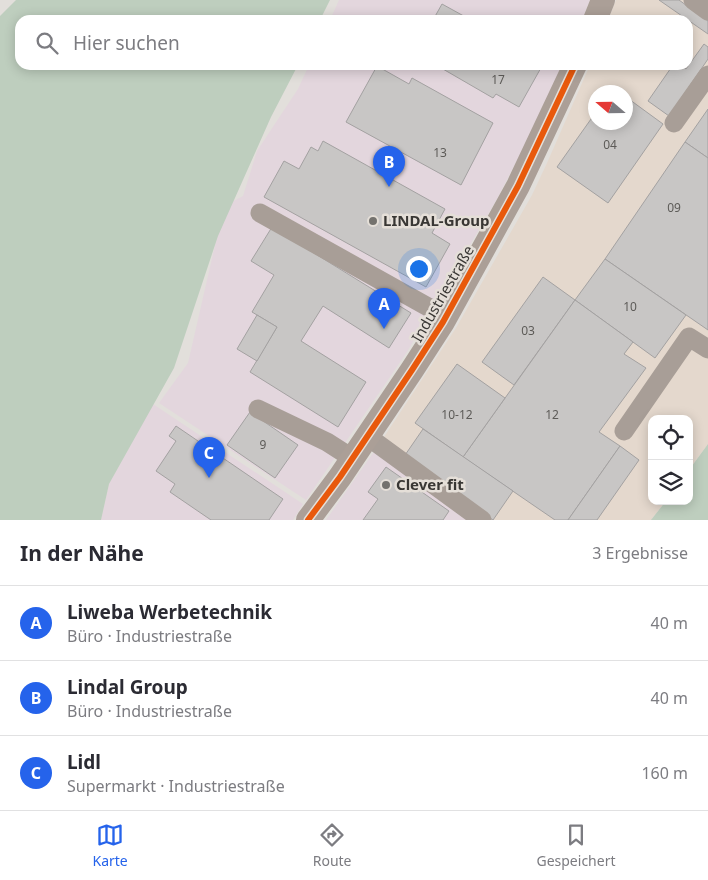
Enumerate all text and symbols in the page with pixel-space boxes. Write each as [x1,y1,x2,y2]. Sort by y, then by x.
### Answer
search box [15,15,693,70]
icon: search [33,29,61,57]
text: Hier suchen [73,30,180,56]
house number: 17 [491,71,505,88]
north arrow [588,85,633,130]
house number: 04 [603,136,617,153]
house number: 13 [433,144,447,161]
pin: B [373,146,405,187]
house number: 09 [667,199,681,216]
place label: LINDAL-Group [383,210,490,230]
marker: LINDAL-Group [367,215,379,227]
street label: Industriestraße [406,241,478,346]
your location [406,256,432,282]
pin: A [368,288,400,329]
house number: 10 [623,298,637,315]
house number: 03 [521,322,535,339]
house number: 10-12 [441,406,473,423]
house number: 12 [545,406,559,423]
map controls [648,415,693,505]
button: locate [648,415,693,460]
house number: 9 [260,436,267,453]
pin: C [193,437,225,478]
button: layers [648,460,693,505]
place label: Clever fit [396,474,464,494]
marker: Clever fit [380,479,392,491]
text: In der Nähe [20,539,144,567]
text: 3 Ergebnisse [592,542,688,564]
text: Liweba Werbetechnik [67,599,272,625]
text: A [30,612,42,634]
text: 40 m [651,612,688,634]
text: Büro · Industriestraße [67,625,232,647]
text: Lindal Group [67,674,188,700]
text: B [31,687,41,709]
text: 40 m [651,687,688,709]
text: Büro · Industriestraße [67,700,232,722]
text: Lidl [67,749,101,775]
text: C [31,762,41,784]
text: 160 m [641,762,688,784]
text: Supermarkt · Industriestraße [67,775,285,797]
tab: Karte [92,821,128,870]
tab: Route [313,821,352,870]
tab: Gespeichert [536,821,616,870]

